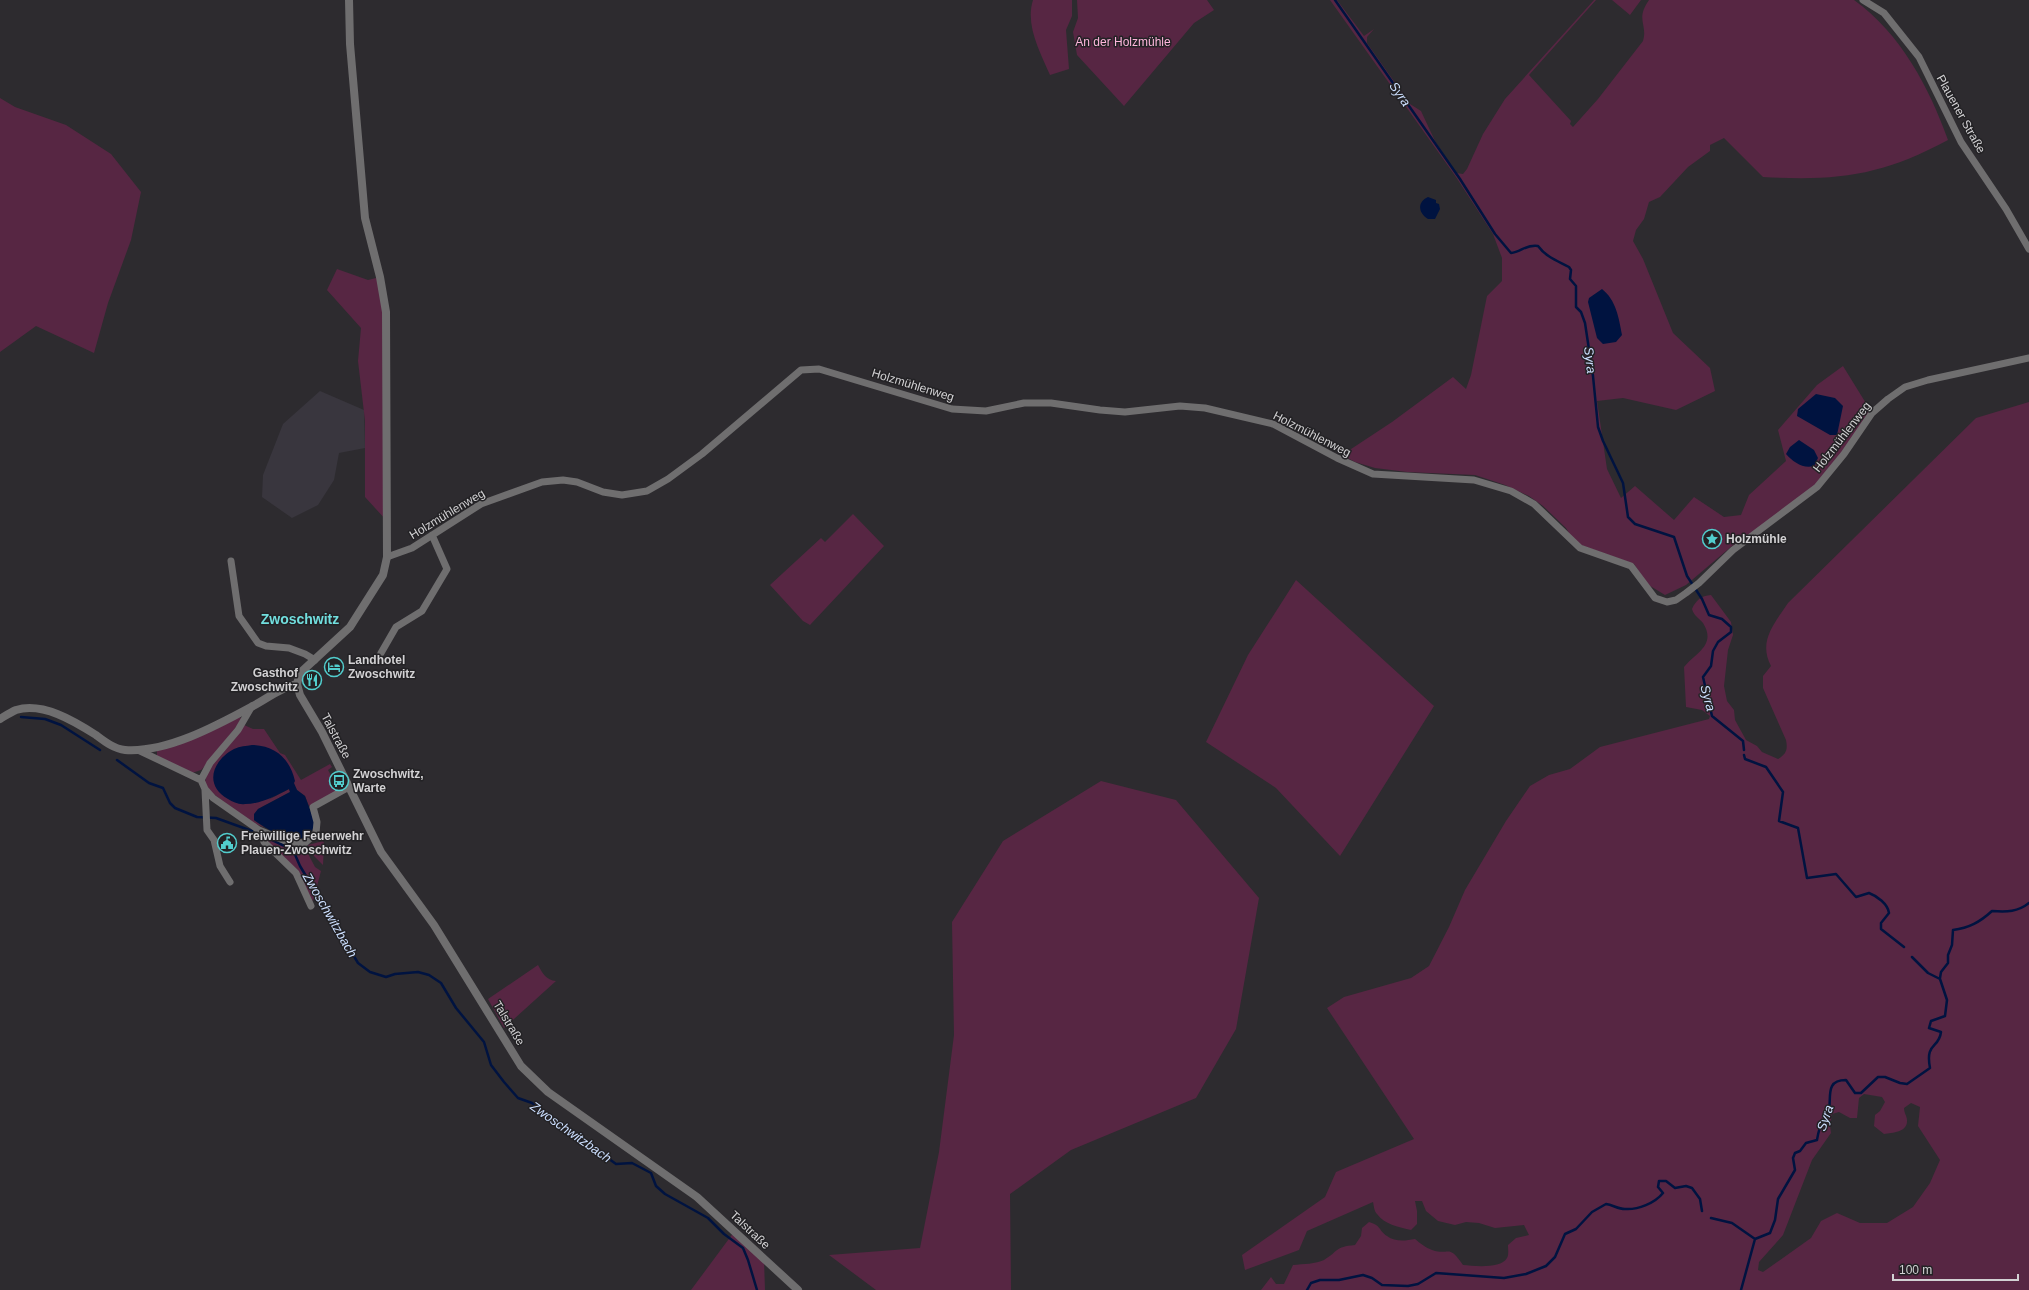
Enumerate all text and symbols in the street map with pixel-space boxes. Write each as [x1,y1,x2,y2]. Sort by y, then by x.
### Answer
park label: An der Holzmühle [1075,35,1171,49]
street label: Plauener Straße [1934,72,1988,156]
water label: Syra [1386,79,1414,109]
water label: Syra [1581,346,1599,374]
street label: Holzmühlenweg [870,366,956,404]
street label: Holzmühlenweg [1810,399,1874,475]
street label: Holzmühlenweg [1271,408,1353,460]
street label: Holzmühlenweg [407,486,487,542]
place icon: Holzmühle [1701,528,1723,550]
place label: Holzmühle [1726,532,1787,546]
district label: Zwoschwitz [261,611,339,627]
place label: Landhotel Zwoschwitz [348,653,415,681]
hotel icon: Landhotel Zwoschwitz [323,656,345,678]
place label: Gasthof Zwoschwitz [231,666,299,694]
restaurant icon: Gasthof Zwoschwitz [301,669,323,691]
water label: Syra [1697,683,1719,713]
street label: Talstraße [318,711,354,761]
place label: Zwoschwitz, Warte [353,767,424,795]
bus stop icon: Zwoschwitz, Warte [328,770,350,792]
place label: Freiwillige Feuerwehr Plauen-Zwoschwitz [241,829,364,857]
public building icon: Freiwillige Feuerwehr Plauen-Zwoschwitz [216,832,238,854]
water label: Zwoschwitzbach [299,869,360,960]
street label: Talstraße [490,998,528,1048]
water label: Zwoschwitzbach [527,1098,614,1165]
water label: Syra [1814,1103,1836,1133]
street label: Talstraße [727,1208,773,1252]
scale bar [1893,1256,2018,1282]
text: 100 m [1899,1263,1932,1277]

